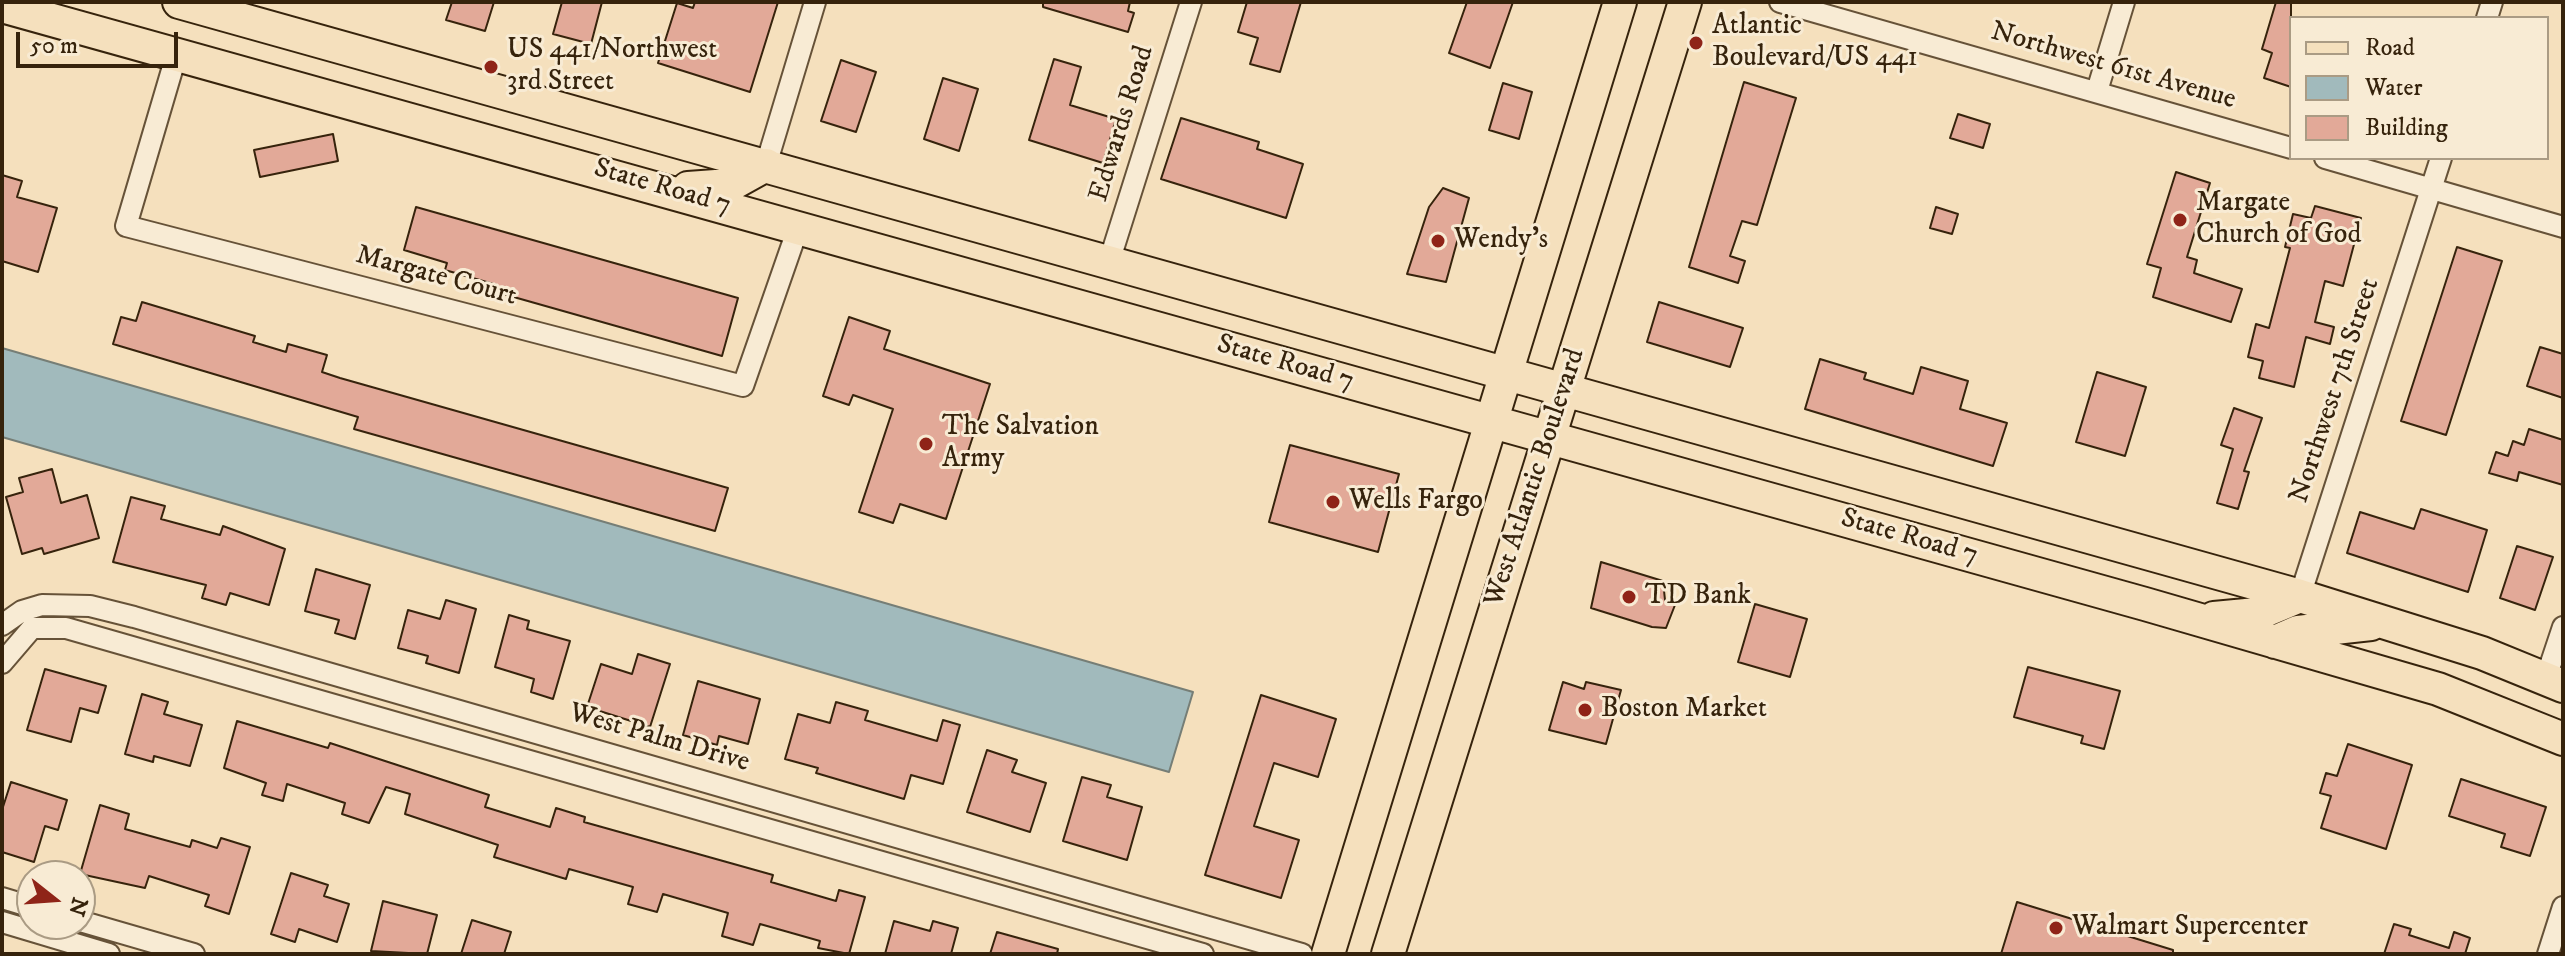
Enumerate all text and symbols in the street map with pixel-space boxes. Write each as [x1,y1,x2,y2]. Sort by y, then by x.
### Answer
place label: Atlantic Boulevard/US 441 [1712,10,1918,76]
scale bar [20,16,182,66]
street label: Northwest 61st Avenue [1987,16,2239,118]
legend [2289,16,2549,160]
text: 50 m [30,31,78,61]
text: Road [2365,33,2415,63]
place label: US 441/Northwest 3rd Street [507,34,717,100]
marker: Atlantic Boulevard/US 441 [1687,34,1705,52]
street label: Edwards Road [1083,42,1163,206]
marker: US 441/Northwest 3rd Street [482,58,500,76]
text: Water [2365,73,2422,103]
text: Building [2365,113,2448,143]
street label: State Road 7 [590,152,734,224]
place label: Margate Church of God [2196,187,2361,253]
marker: Margate Church of God [2171,211,2189,229]
place label: Wendy's [1454,224,1548,258]
marker: Wendy's [1429,232,1447,250]
street label: Margate Court [352,239,520,315]
street label: Northwest 7th Street [2284,274,2388,508]
street label: State Road 7 [1213,328,1357,400]
street label: West Atlantic Boulevard [1478,345,1594,611]
place label: The Salvation Army [942,411,1099,477]
marker: The Salvation Army [917,435,935,453]
place label: Wells Fargo [1349,485,1483,519]
marker: Wells Fargo [1324,493,1342,511]
street label: State Road 7 [1837,502,1981,574]
place label: TD Bank [1645,580,1751,614]
marker: TD Bank [1620,588,1638,606]
place label: Boston Market [1601,693,1767,727]
street label: West Palm Drive [565,697,753,781]
marker: Boston Market [1576,701,1594,719]
north arrow [16,860,96,940]
text: N [62,894,93,919]
place label: Walmart Supercenter [2072,911,2308,945]
marker: Walmart Supercenter [2047,919,2065,937]

